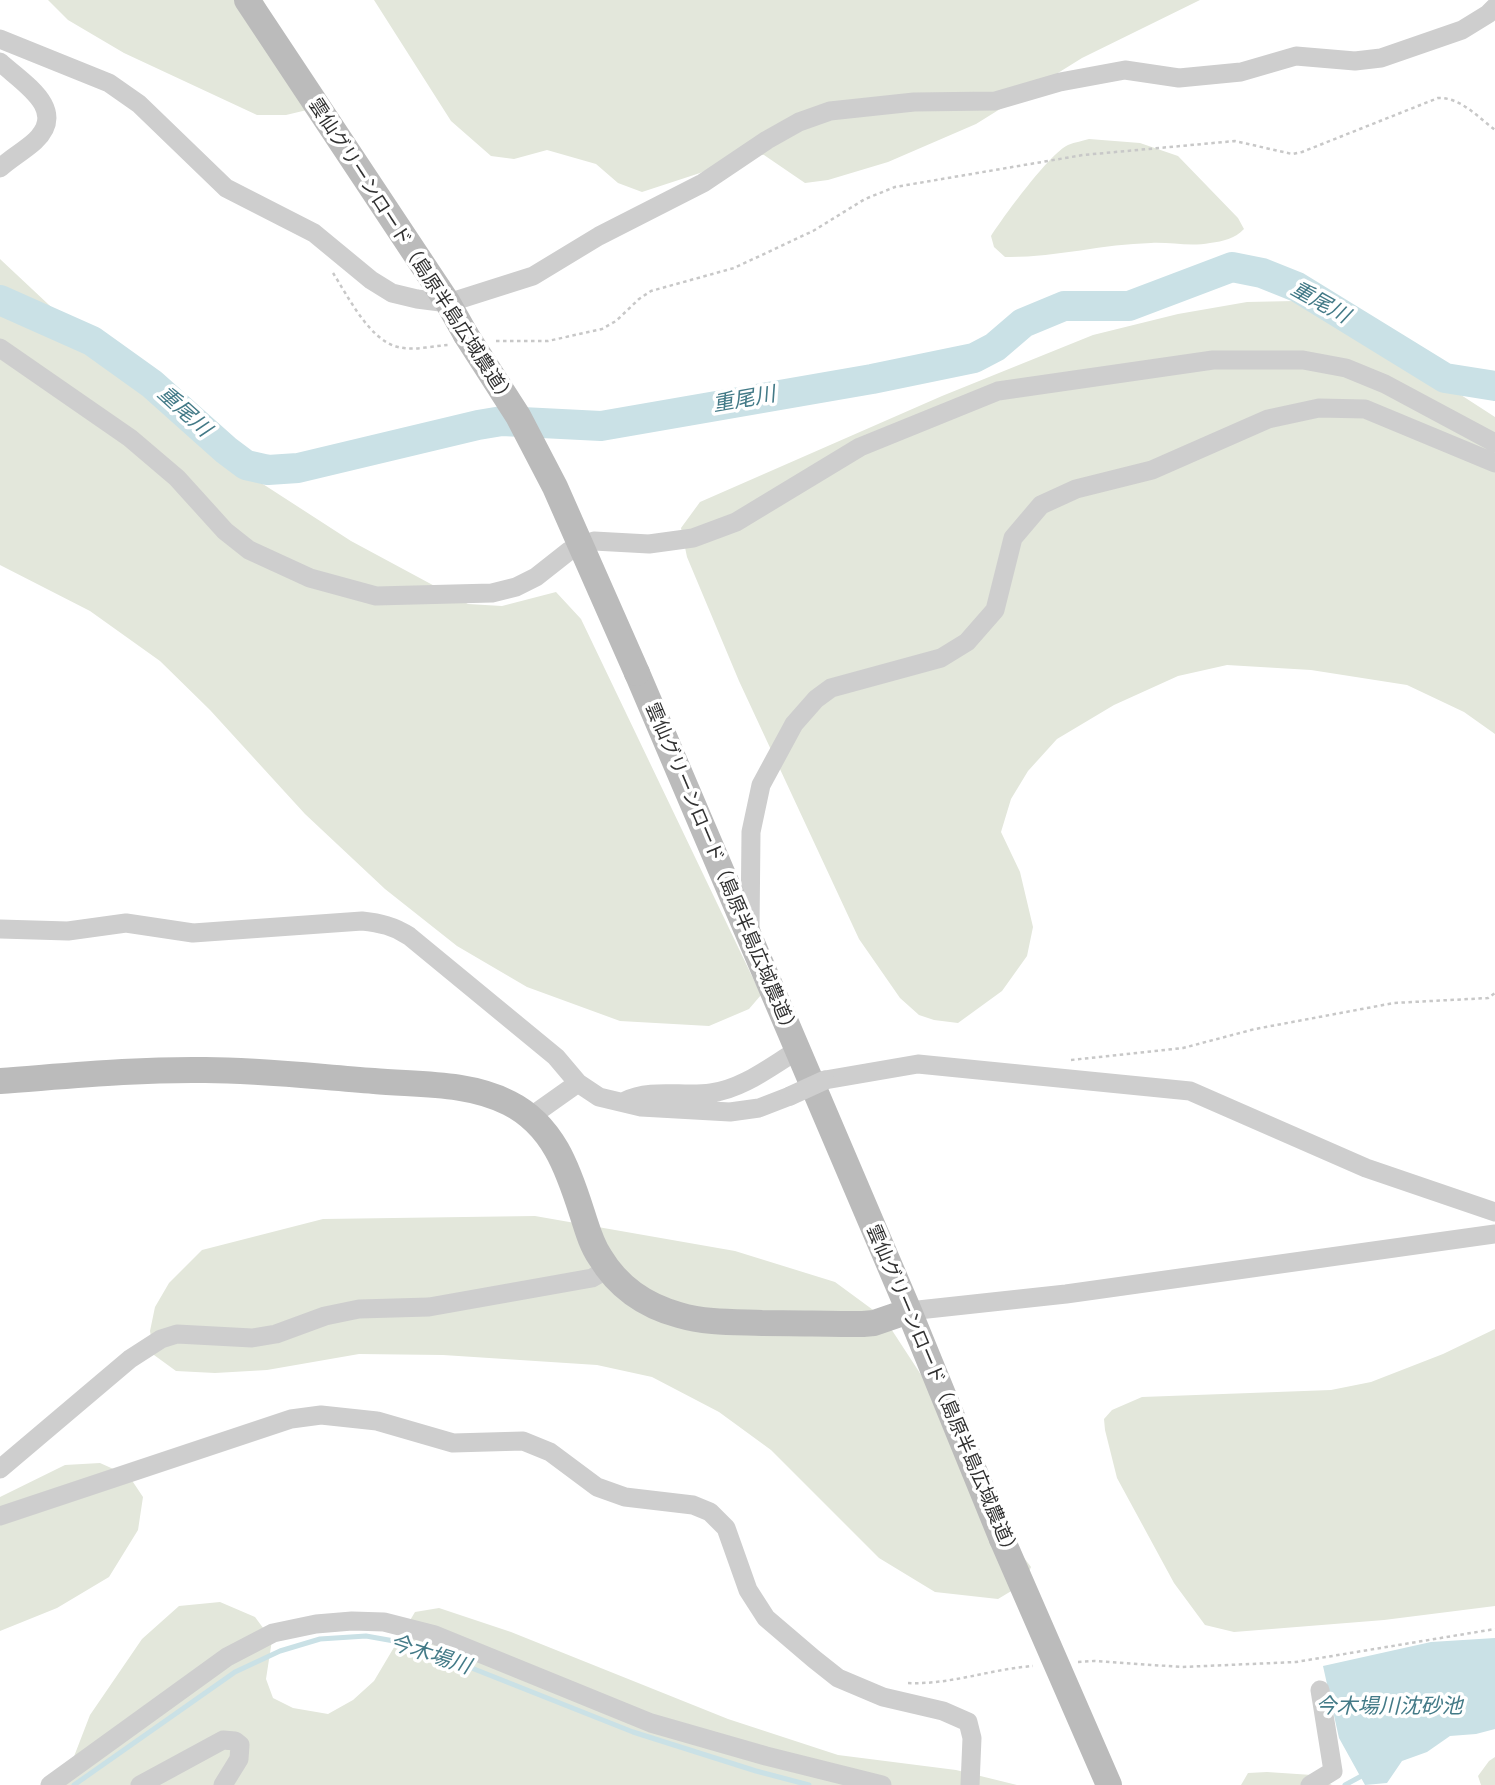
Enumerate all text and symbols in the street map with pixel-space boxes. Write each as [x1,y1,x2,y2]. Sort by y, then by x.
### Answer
street label: 雲仙グリーンロード（島原半島広域農道） [303,94,519,410]
water label: 重尾川 [1286,277,1354,329]
water label: 重尾川 [152,382,216,442]
water label: 重尾川 [711,382,777,418]
street label: 雲仙グリーンロード（島原半島広域農道） [640,699,802,1041]
street label: 雲仙グリーンロード（島原半島広域農道） [861,1221,1023,1563]
water label: 今木場川 [386,1630,474,1680]
water label: 今木場川沈砂池 [1316,1694,1462,1720]

